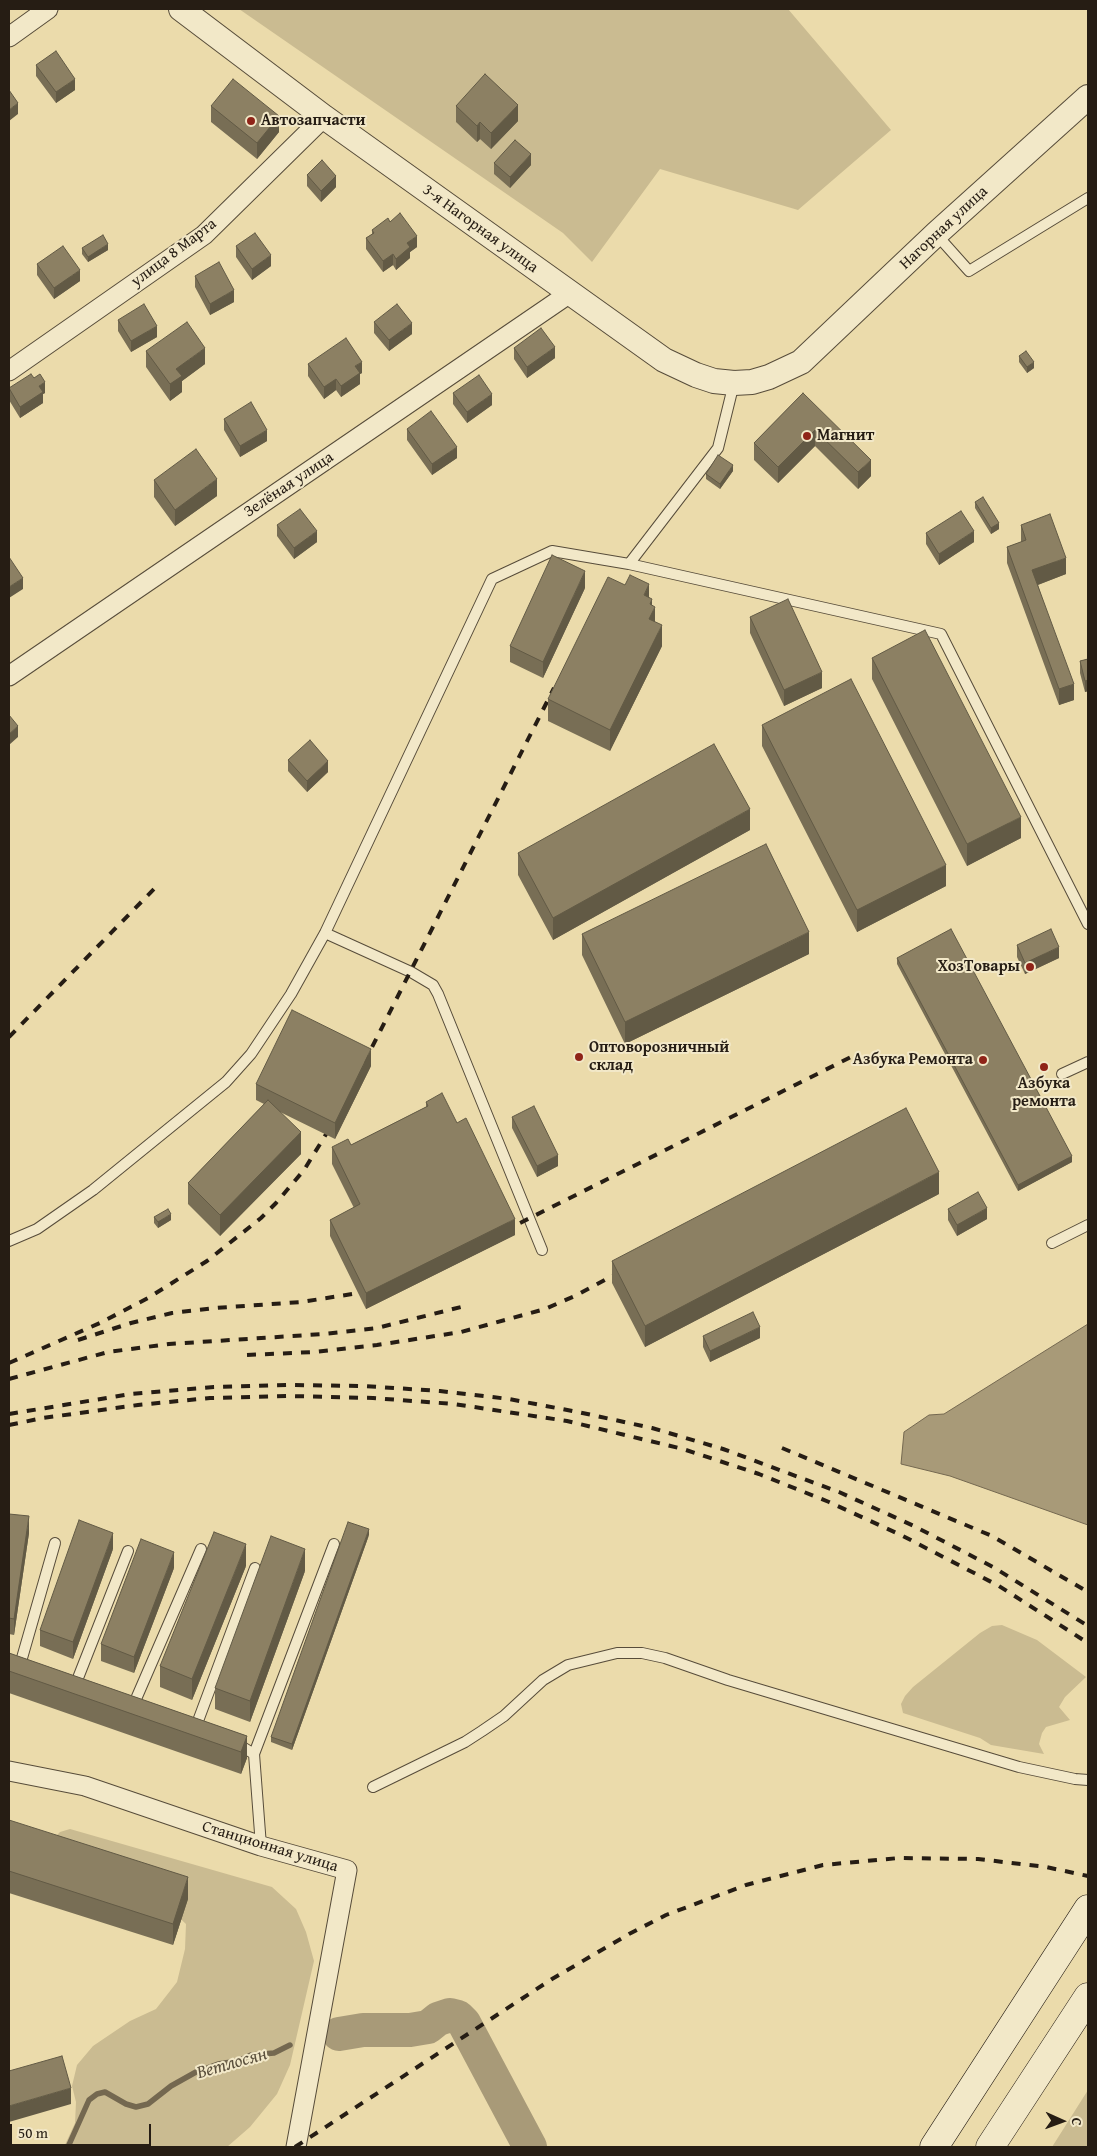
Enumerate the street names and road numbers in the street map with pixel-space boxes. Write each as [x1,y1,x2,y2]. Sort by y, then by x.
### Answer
street label: 3-я Нагорная улица [418,181,542,277]
street label: Нагорная улица [896,182,992,274]
street label: улица 8 Марта [127,215,221,291]
street label: Зелёная улица [241,448,337,522]
street label: Станционная улица [200,1817,340,1877]

